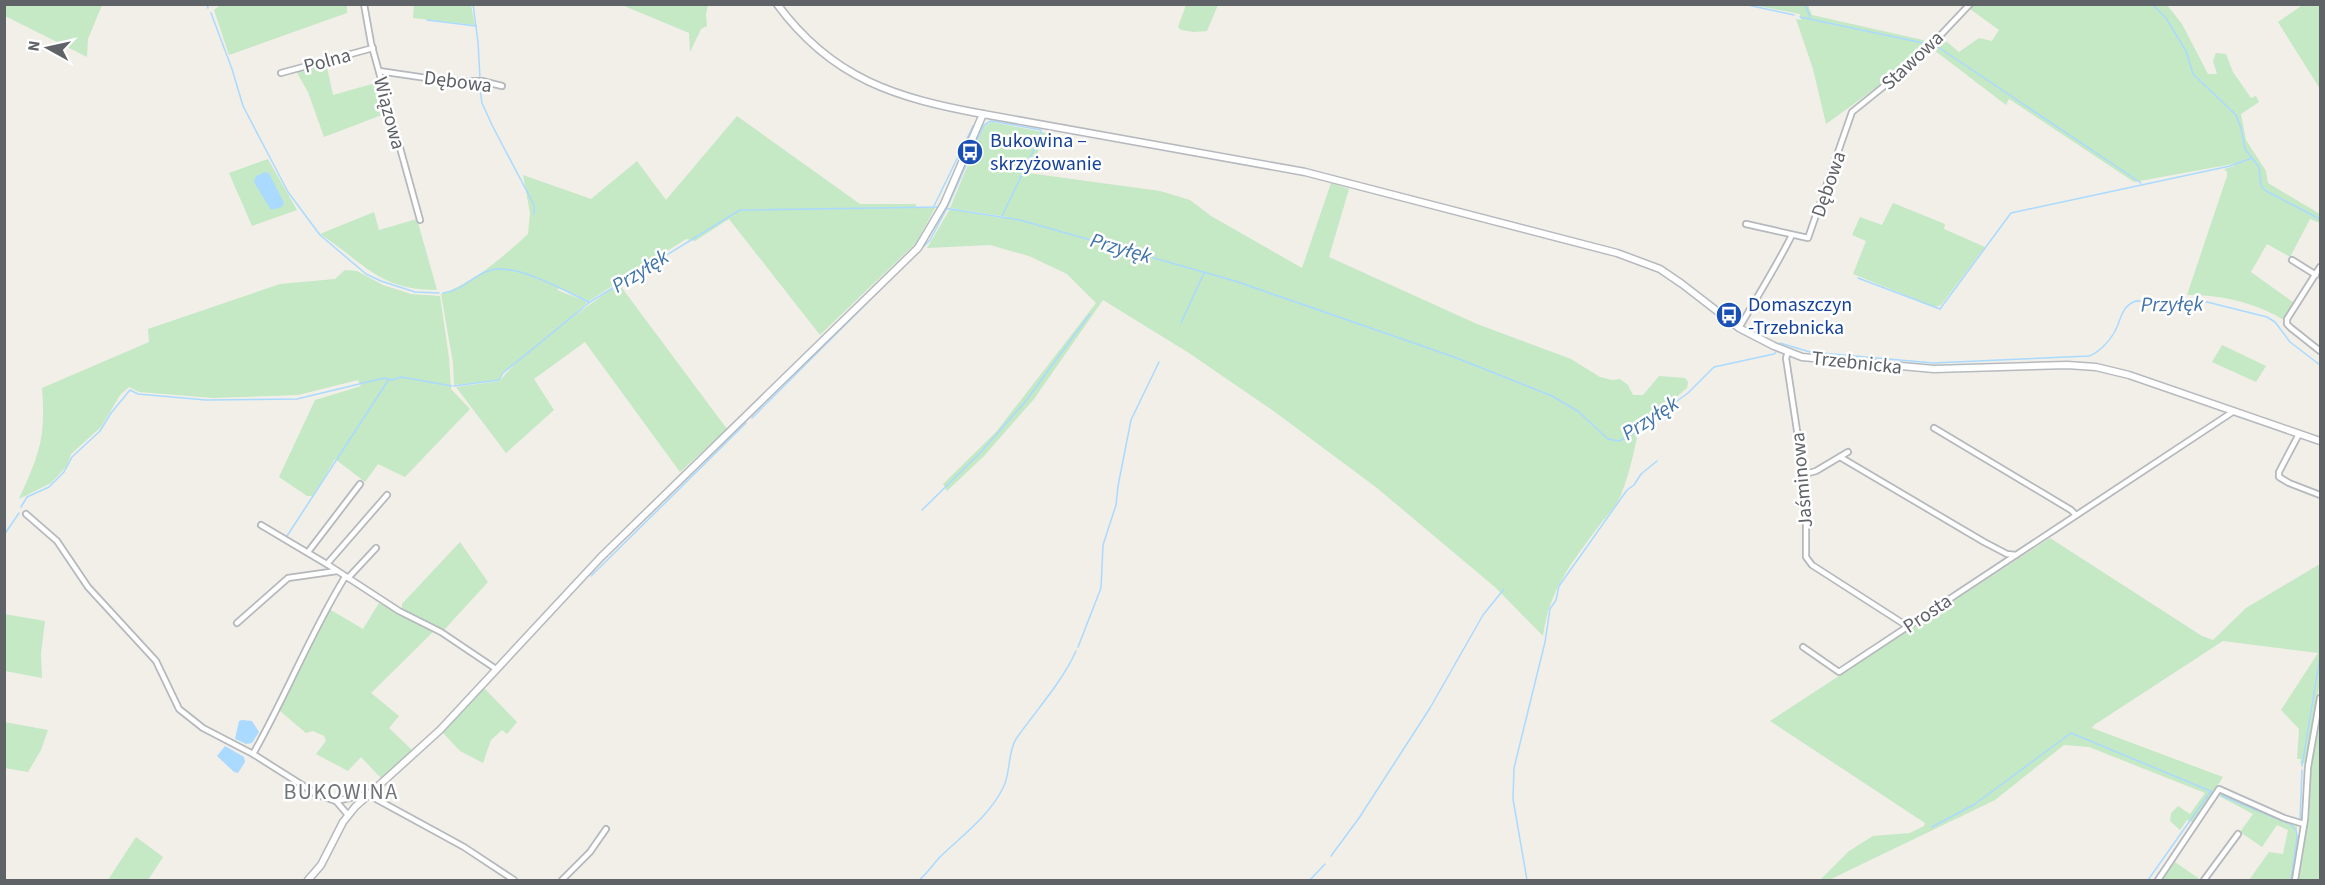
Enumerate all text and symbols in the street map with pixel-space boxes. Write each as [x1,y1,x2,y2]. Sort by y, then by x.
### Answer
north arrow [18,18,78,78]
street label: Stawowa [1875,25,1950,97]
text: N [23,39,46,53]
street label: Polna [301,41,354,81]
street label: Dębowa [422,64,493,100]
street label: Wiązowa [366,74,412,153]
place label: Bukowina – skrzyżowanie [990,127,1102,178]
bus stop icon: Bukowina – skrzyżowanie [955,137,985,167]
street label: Dębowa [1805,147,1853,221]
water label: Przyłęk [1087,225,1156,271]
water label: Przyłęk [605,241,675,300]
water label: Przyłęk [2140,288,2205,320]
place label: Domaszczyn -Trzebnicka [1748,291,1852,342]
bus stop icon: Domaszczyn -Trzebnicka [1714,300,1744,330]
street label: Trzebnicka [1810,344,1903,382]
water label: Przyłęk [1616,388,1685,448]
street label: Jaśminowa [1784,431,1820,529]
street label: Prosta [1898,587,1957,640]
district label: BUKOWINA [283,776,399,808]

